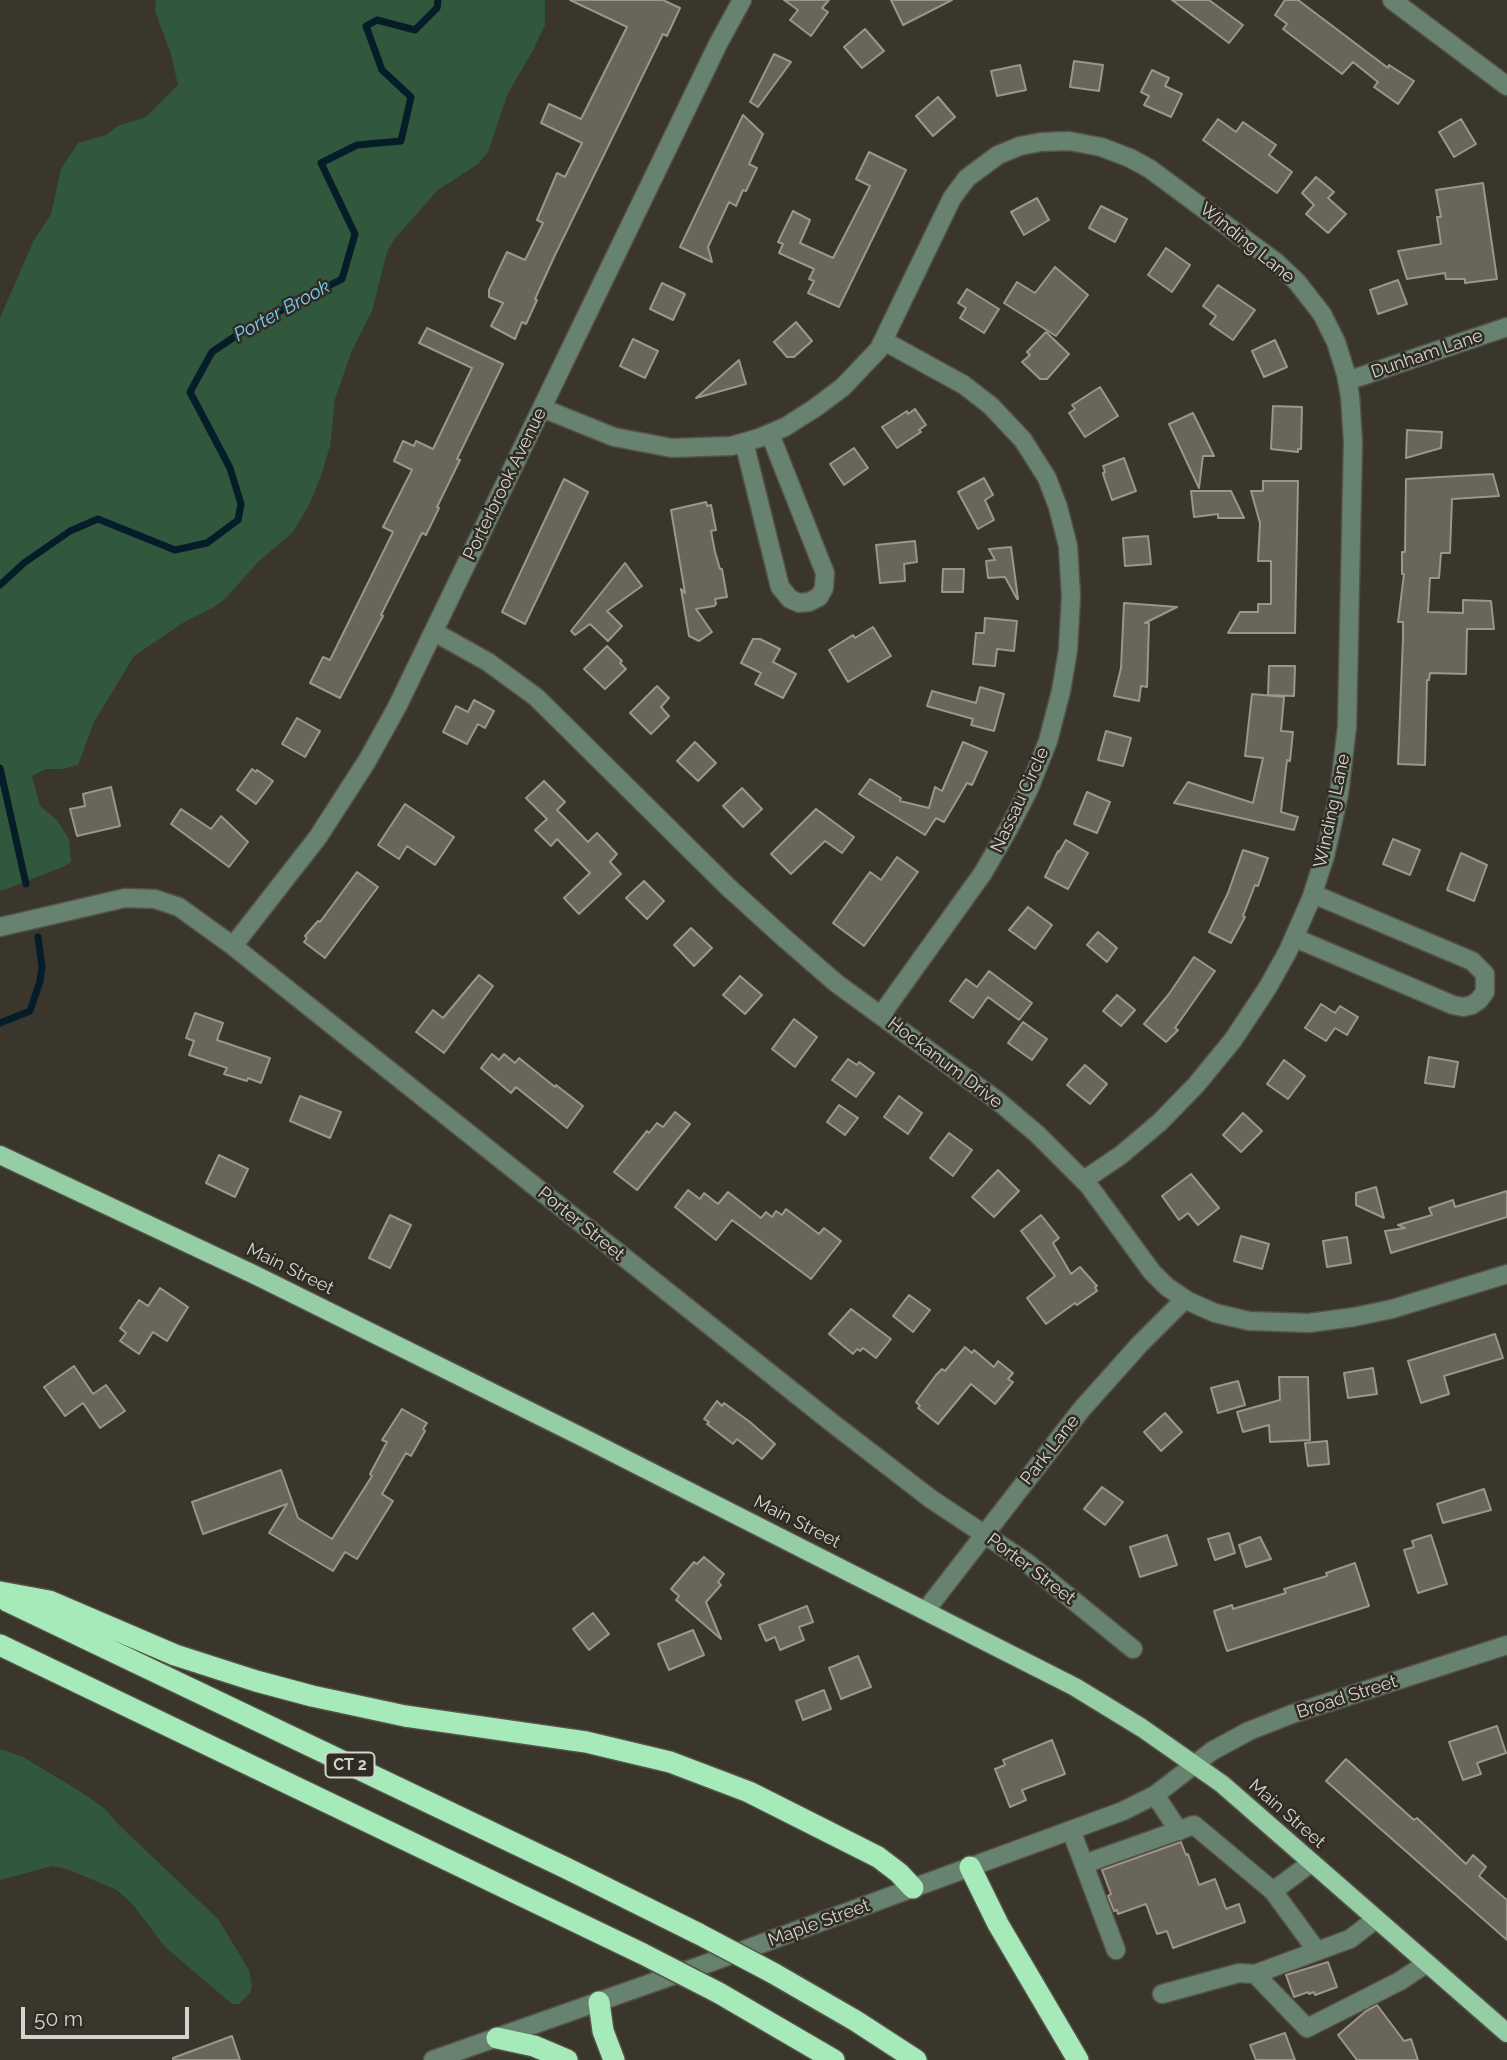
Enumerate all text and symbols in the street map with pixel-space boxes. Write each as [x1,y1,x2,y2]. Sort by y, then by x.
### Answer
street label: Winding Lane [1195,198,1299,288]
water label: Porter Brook [230,275,334,347]
street label: Dunham Lane [1368,325,1486,383]
street label: Porterbrook Avenue [459,404,551,564]
street label: Nassau Circle [986,744,1054,856]
street label: Winding Lane [1309,752,1355,870]
street label: Hockanum Drive [883,1013,1007,1113]
street label: Porter Street [533,1182,629,1266]
street label: Main Street [243,1239,337,1299]
street label: Park Lane [1016,1411,1084,1489]
street label: Main Street [750,1491,844,1553]
street label: Porter Street [982,1529,1080,1609]
street label: Broad Street [1294,1671,1400,1723]
road number: CT 2 [326,1752,374,1778]
street label: Main Street [1244,1775,1330,1853]
street label: Maple Street [765,1895,873,1951]
scale bar [24,1994,192,2038]
text: 50 m [34,2006,83,2031]

